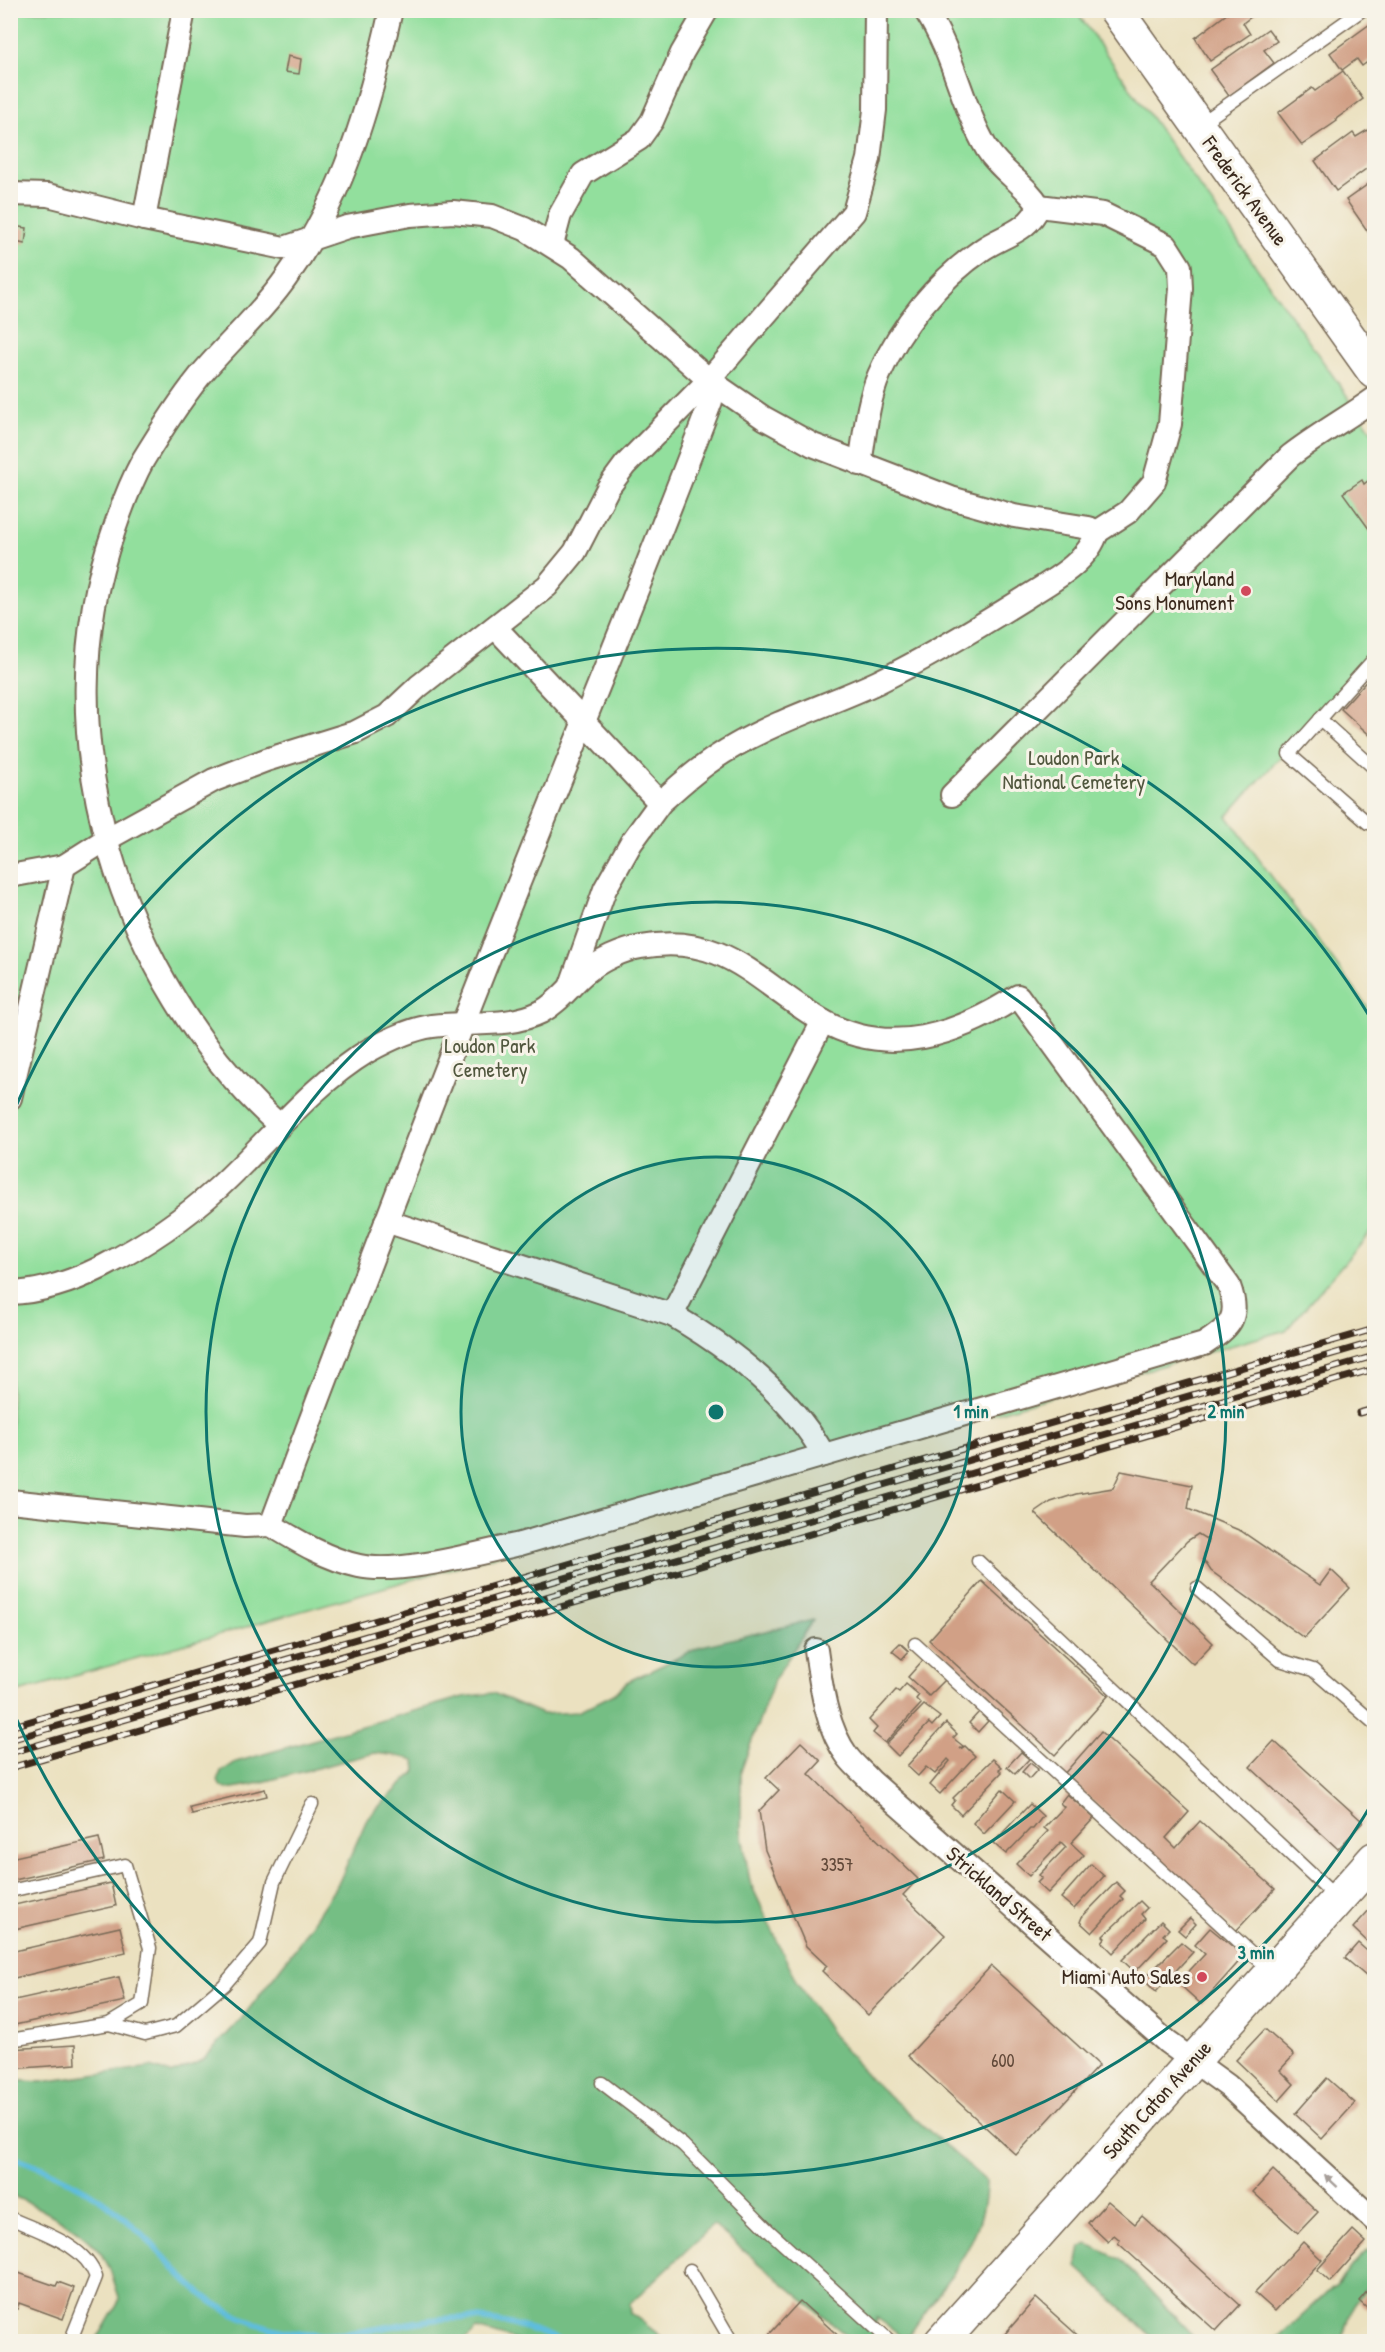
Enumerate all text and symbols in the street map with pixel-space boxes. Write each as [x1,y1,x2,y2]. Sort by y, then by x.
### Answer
street label: Frederick Avenue [1195,129,1295,251]
place label: Maryland Sons Monument [1115,564,1235,617]
marker: Maryland Sons Monument [1239,584,1253,598]
park label: Loudon Park National Cemetery [1003,743,1146,796]
park label: Loudon Park Cemetery [445,1031,536,1084]
text: 1 min [953,1399,989,1424]
text: 2 min [1208,1399,1244,1424]
centre of rings [706,1402,726,1422]
street label: Strickland Street [940,1839,1059,1948]
house number: 3357 [821,1852,853,1877]
text: 3 min [1238,1940,1274,1965]
place label: Miami Auto Sales [1062,1962,1190,1991]
marker: Miami Auto Sales [1195,1970,1209,1984]
street label: South Caton Avenue [1096,2034,1218,2165]
house number: 600 [991,2048,1015,2073]
one-way arrow [1325,2174,1339,2188]

